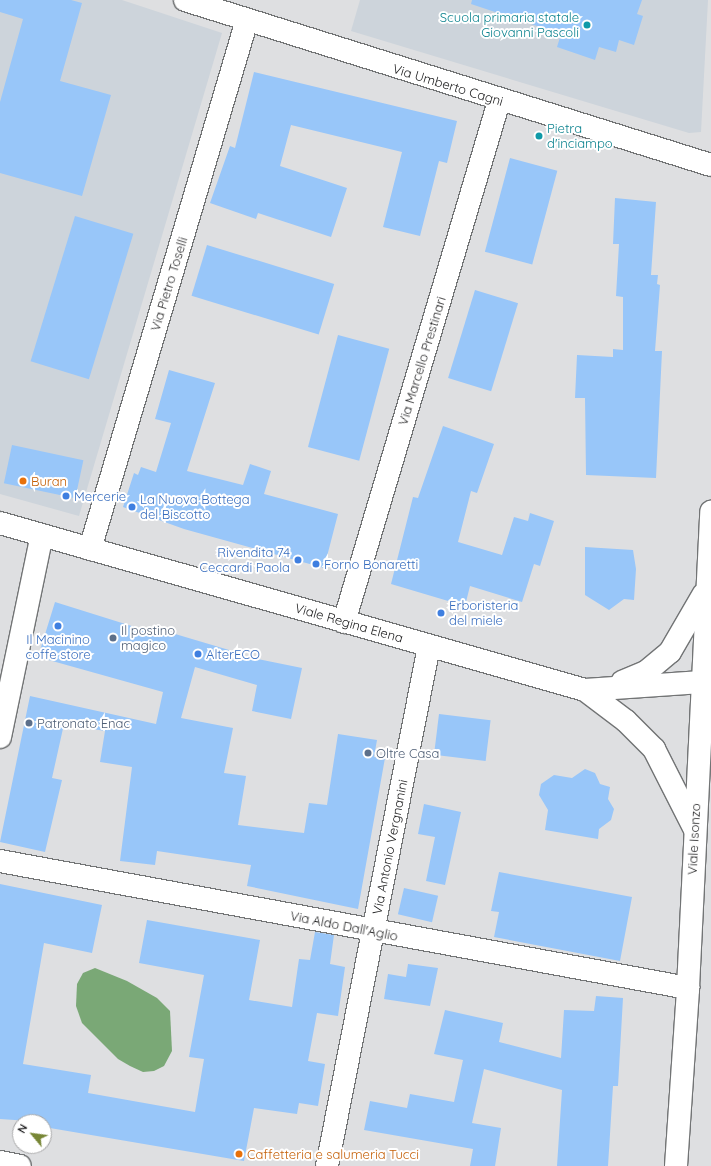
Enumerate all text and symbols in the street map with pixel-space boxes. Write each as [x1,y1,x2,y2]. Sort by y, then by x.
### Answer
place label: Scuola primaria statale Giovanni Pascoli [440,10,579,41]
marker: Scuola primaria statale Giovanni Pascoli [582,20,592,30]
street label: Via Umberto Cagni [391,61,505,109]
place label: Pietra d'inciampo [547,121,613,152]
marker: Pietra d'inciampo [534,131,544,141]
street label: Via Pietro Toselli [147,235,191,333]
street label: Via Marcello Prestinari [395,295,449,427]
place label: Buran [31,473,67,489]
marker: Buran [18,476,28,486]
place label: Mercerie [74,488,126,504]
marker: Mercerie [61,491,71,501]
place label: La Nuova Bottega del Biscotto [140,492,250,523]
marker: La Nuova Bottega del Biscotto [127,502,137,512]
place label: Rivendita 74 Ceccardi Paola [200,545,290,576]
marker: Rivendita 74 Ceccardi Paola [293,555,303,565]
place label: Forno Bonaretti [324,556,418,572]
marker: Forno Bonaretti [311,559,321,569]
place label: Erboristeria del miele [449,598,518,629]
street label: Viale Regina Elena [293,600,405,646]
marker: Erboristeria del miele [436,608,446,618]
marker: Il Macinino coffe store [53,621,63,631]
place label: Il postino magico [121,623,175,654]
place label: Il Macinino coffe store [25,632,91,663]
marker: Il postino magico [108,633,118,643]
place label: AlterECO [206,646,260,662]
marker: AlterECO [193,649,203,659]
place label: Patronato Enac [37,715,130,731]
marker: Patronato Enac [24,718,34,728]
place label: Oltre Casa [376,745,439,761]
marker: Oltre Casa [363,748,373,758]
street label: Via Antonio Vergnanini [369,778,411,916]
street label: Viale Isonzo [684,803,704,875]
street label: Via Aldo Dall'Aglio [289,908,399,944]
north arrow [12,1114,52,1154]
text: N [14,1122,30,1136]
place label: Caffetteria e salumeria Tucci [247,1146,419,1162]
marker: Caffetteria e salumeria Tucci [234,1149,244,1159]

